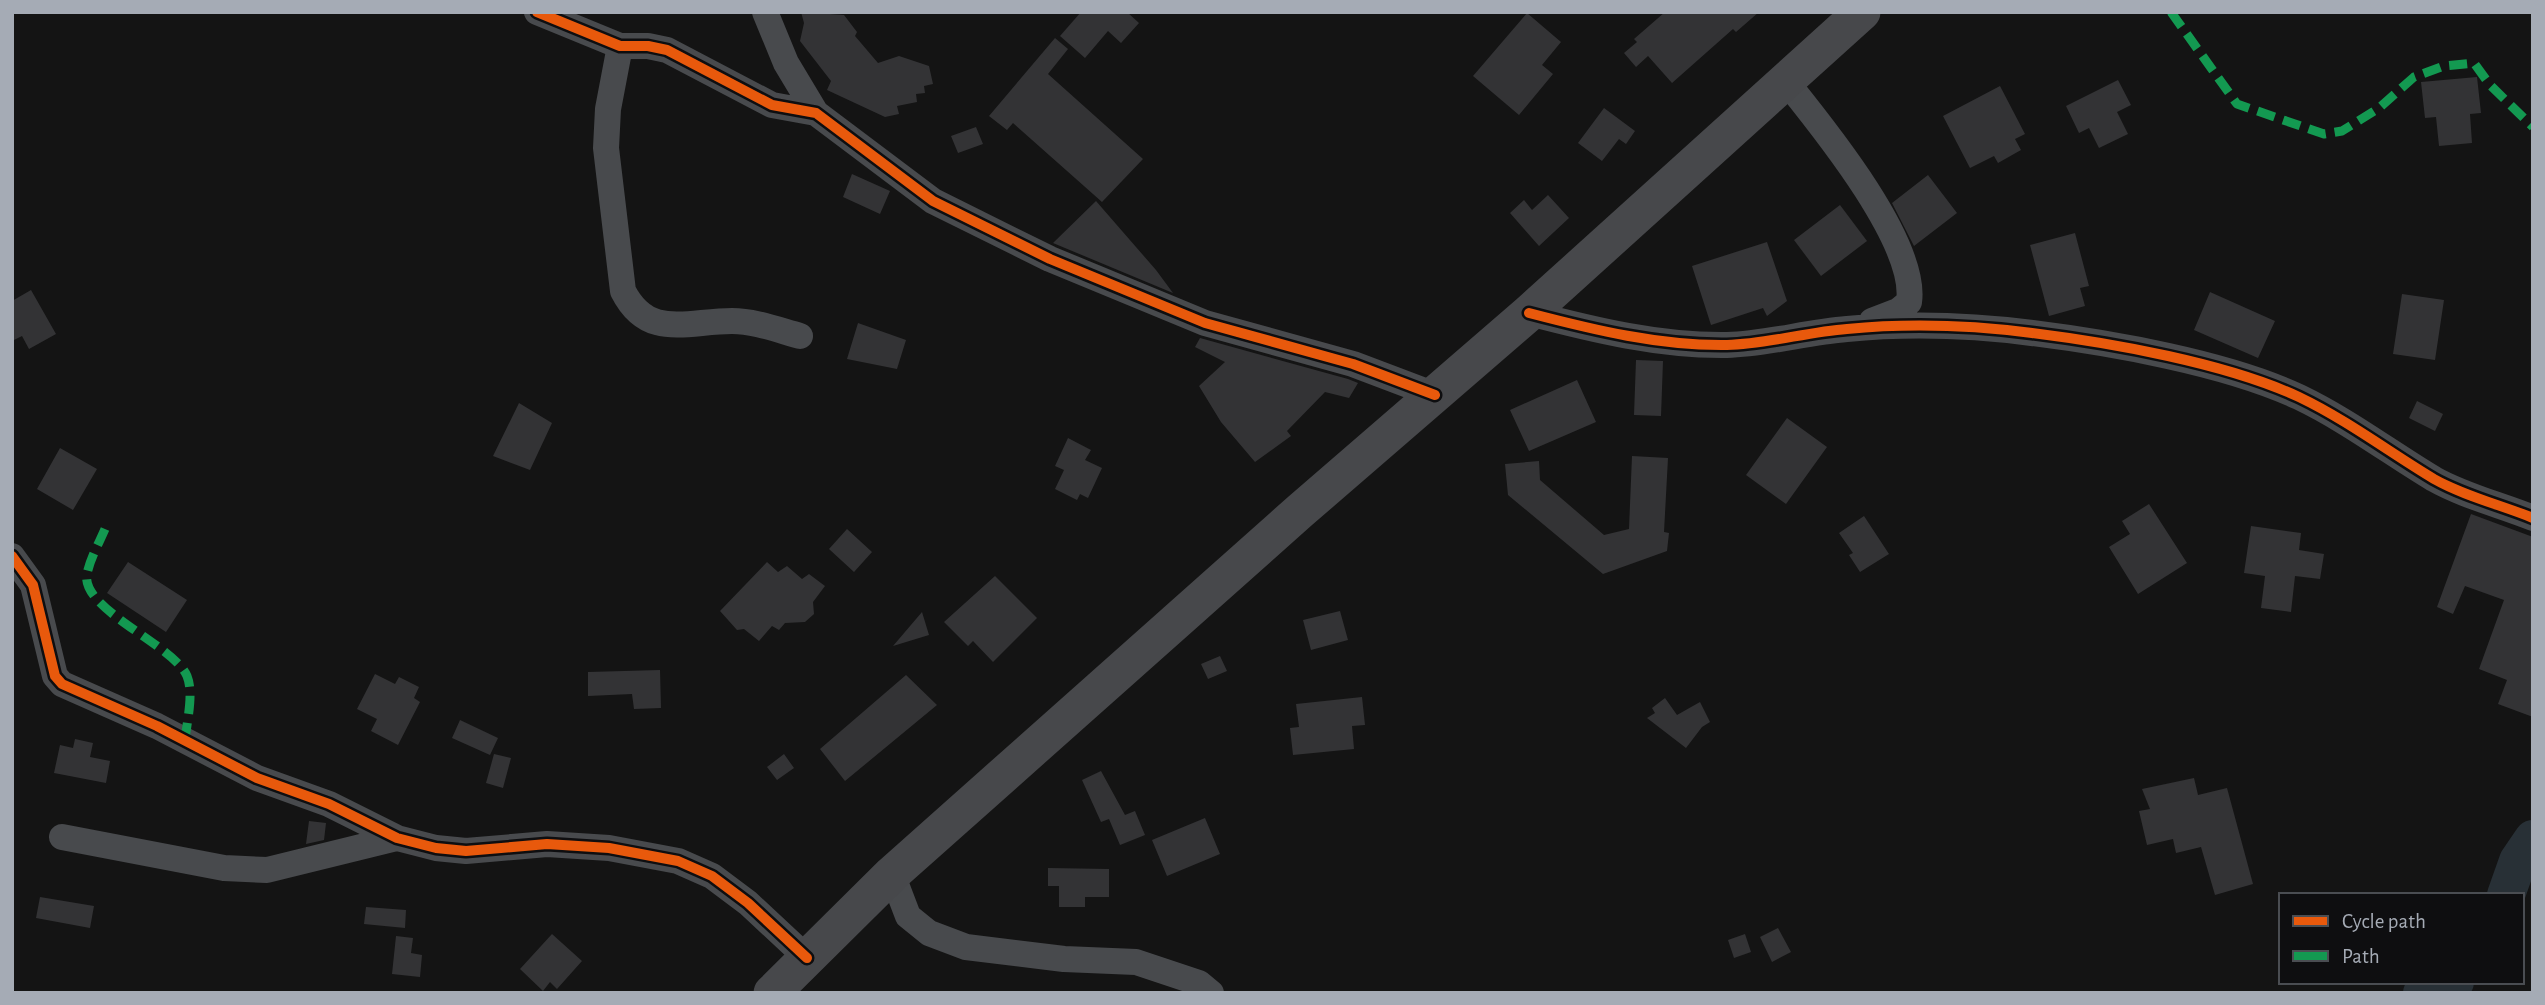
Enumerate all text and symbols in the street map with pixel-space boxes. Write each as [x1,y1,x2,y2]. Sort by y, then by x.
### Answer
legend [2279,893,2524,984]
text: Cycle path [2342,911,2426,932]
text: Path [2342,946,2380,967]

